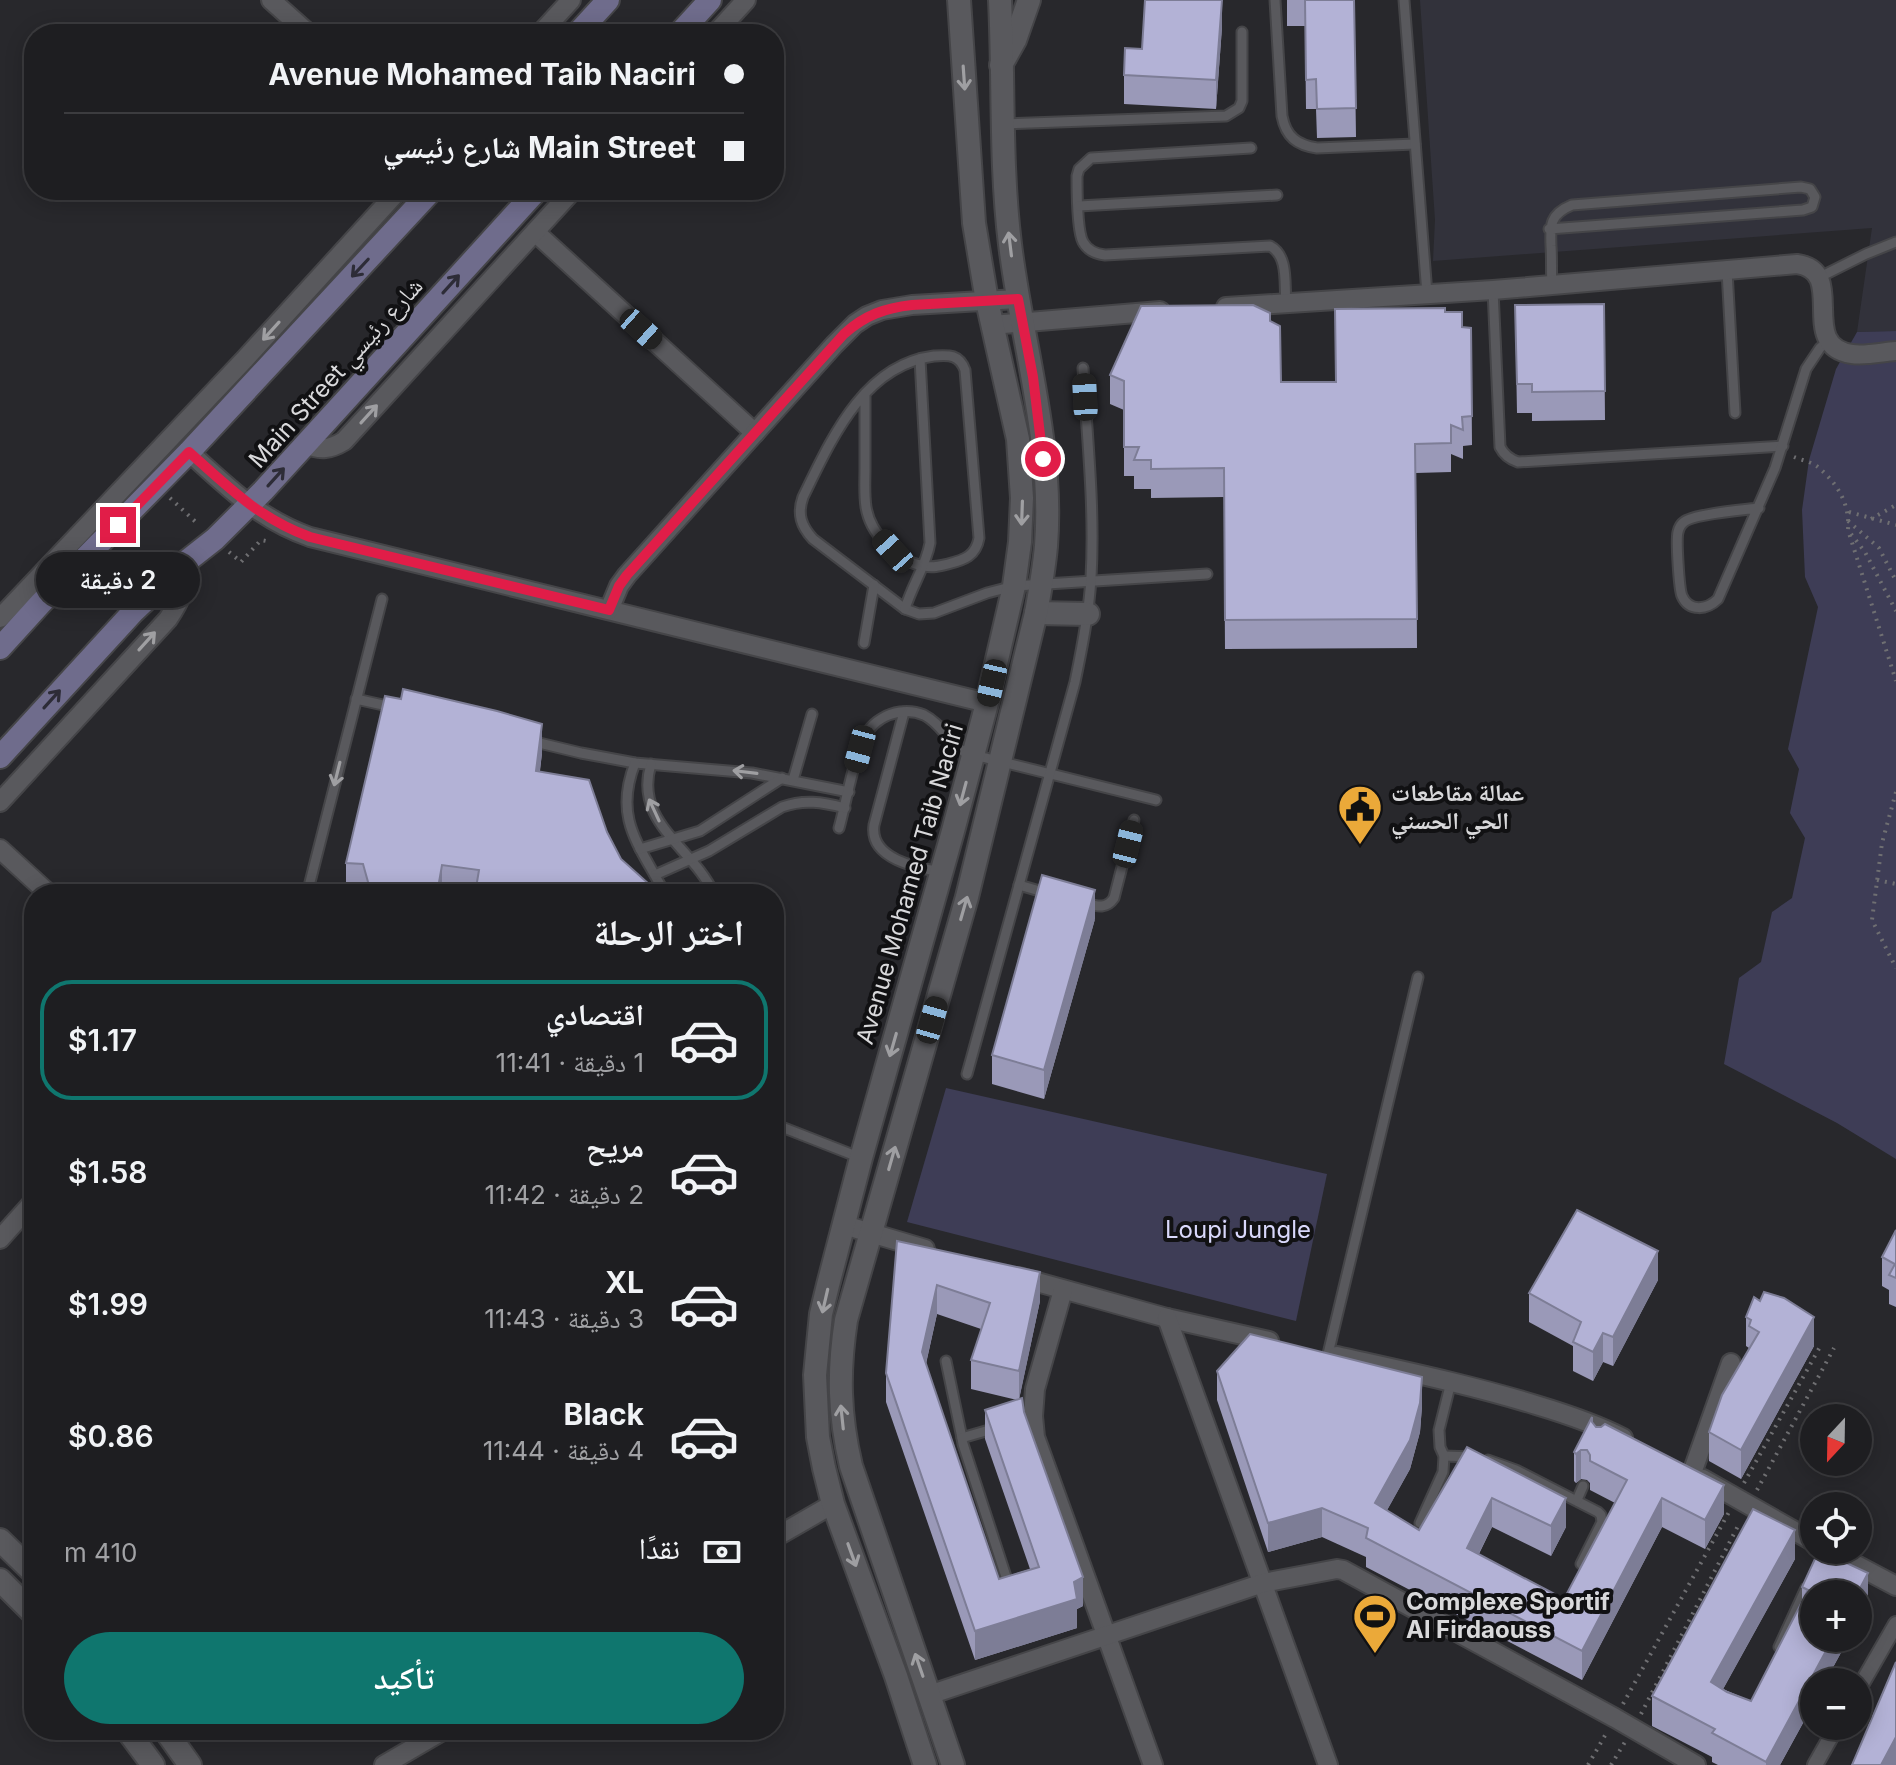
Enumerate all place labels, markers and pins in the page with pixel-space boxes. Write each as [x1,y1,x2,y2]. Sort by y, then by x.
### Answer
place label: عمالة مقاطعات الحي الحسني [1391,778,1524,840]
public building icon: عمالة مقاطعات الحي الحسني [1336,783,1384,846]
place label: Complexe Sportif Al Firdaouss [1406,1587,1610,1644]
sports icon: Complexe Sportif Al Firdaouss [1351,1592,1399,1655]

